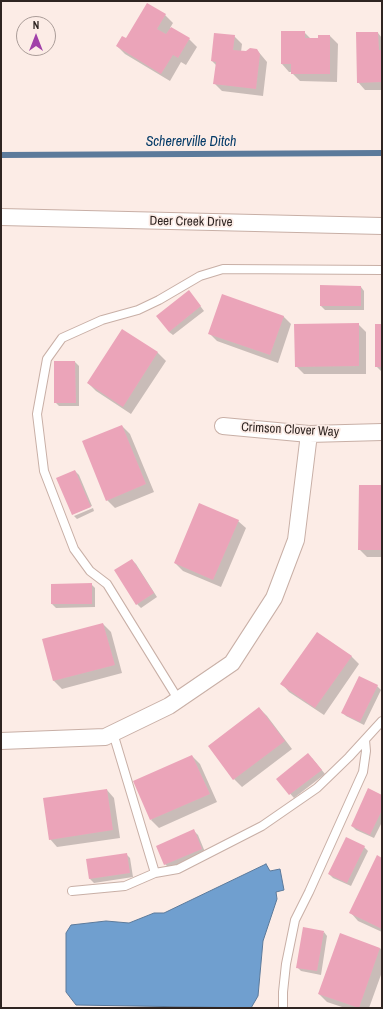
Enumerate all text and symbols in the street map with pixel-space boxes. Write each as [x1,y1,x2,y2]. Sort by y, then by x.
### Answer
north arrow [16,16,56,56]
text: N [33,18,39,32]
water label: Schererville Ditch [146,134,236,150]
street label: Deer Creek Drive [149,213,233,231]
street label: Crimson Clover Way [241,420,339,440]

